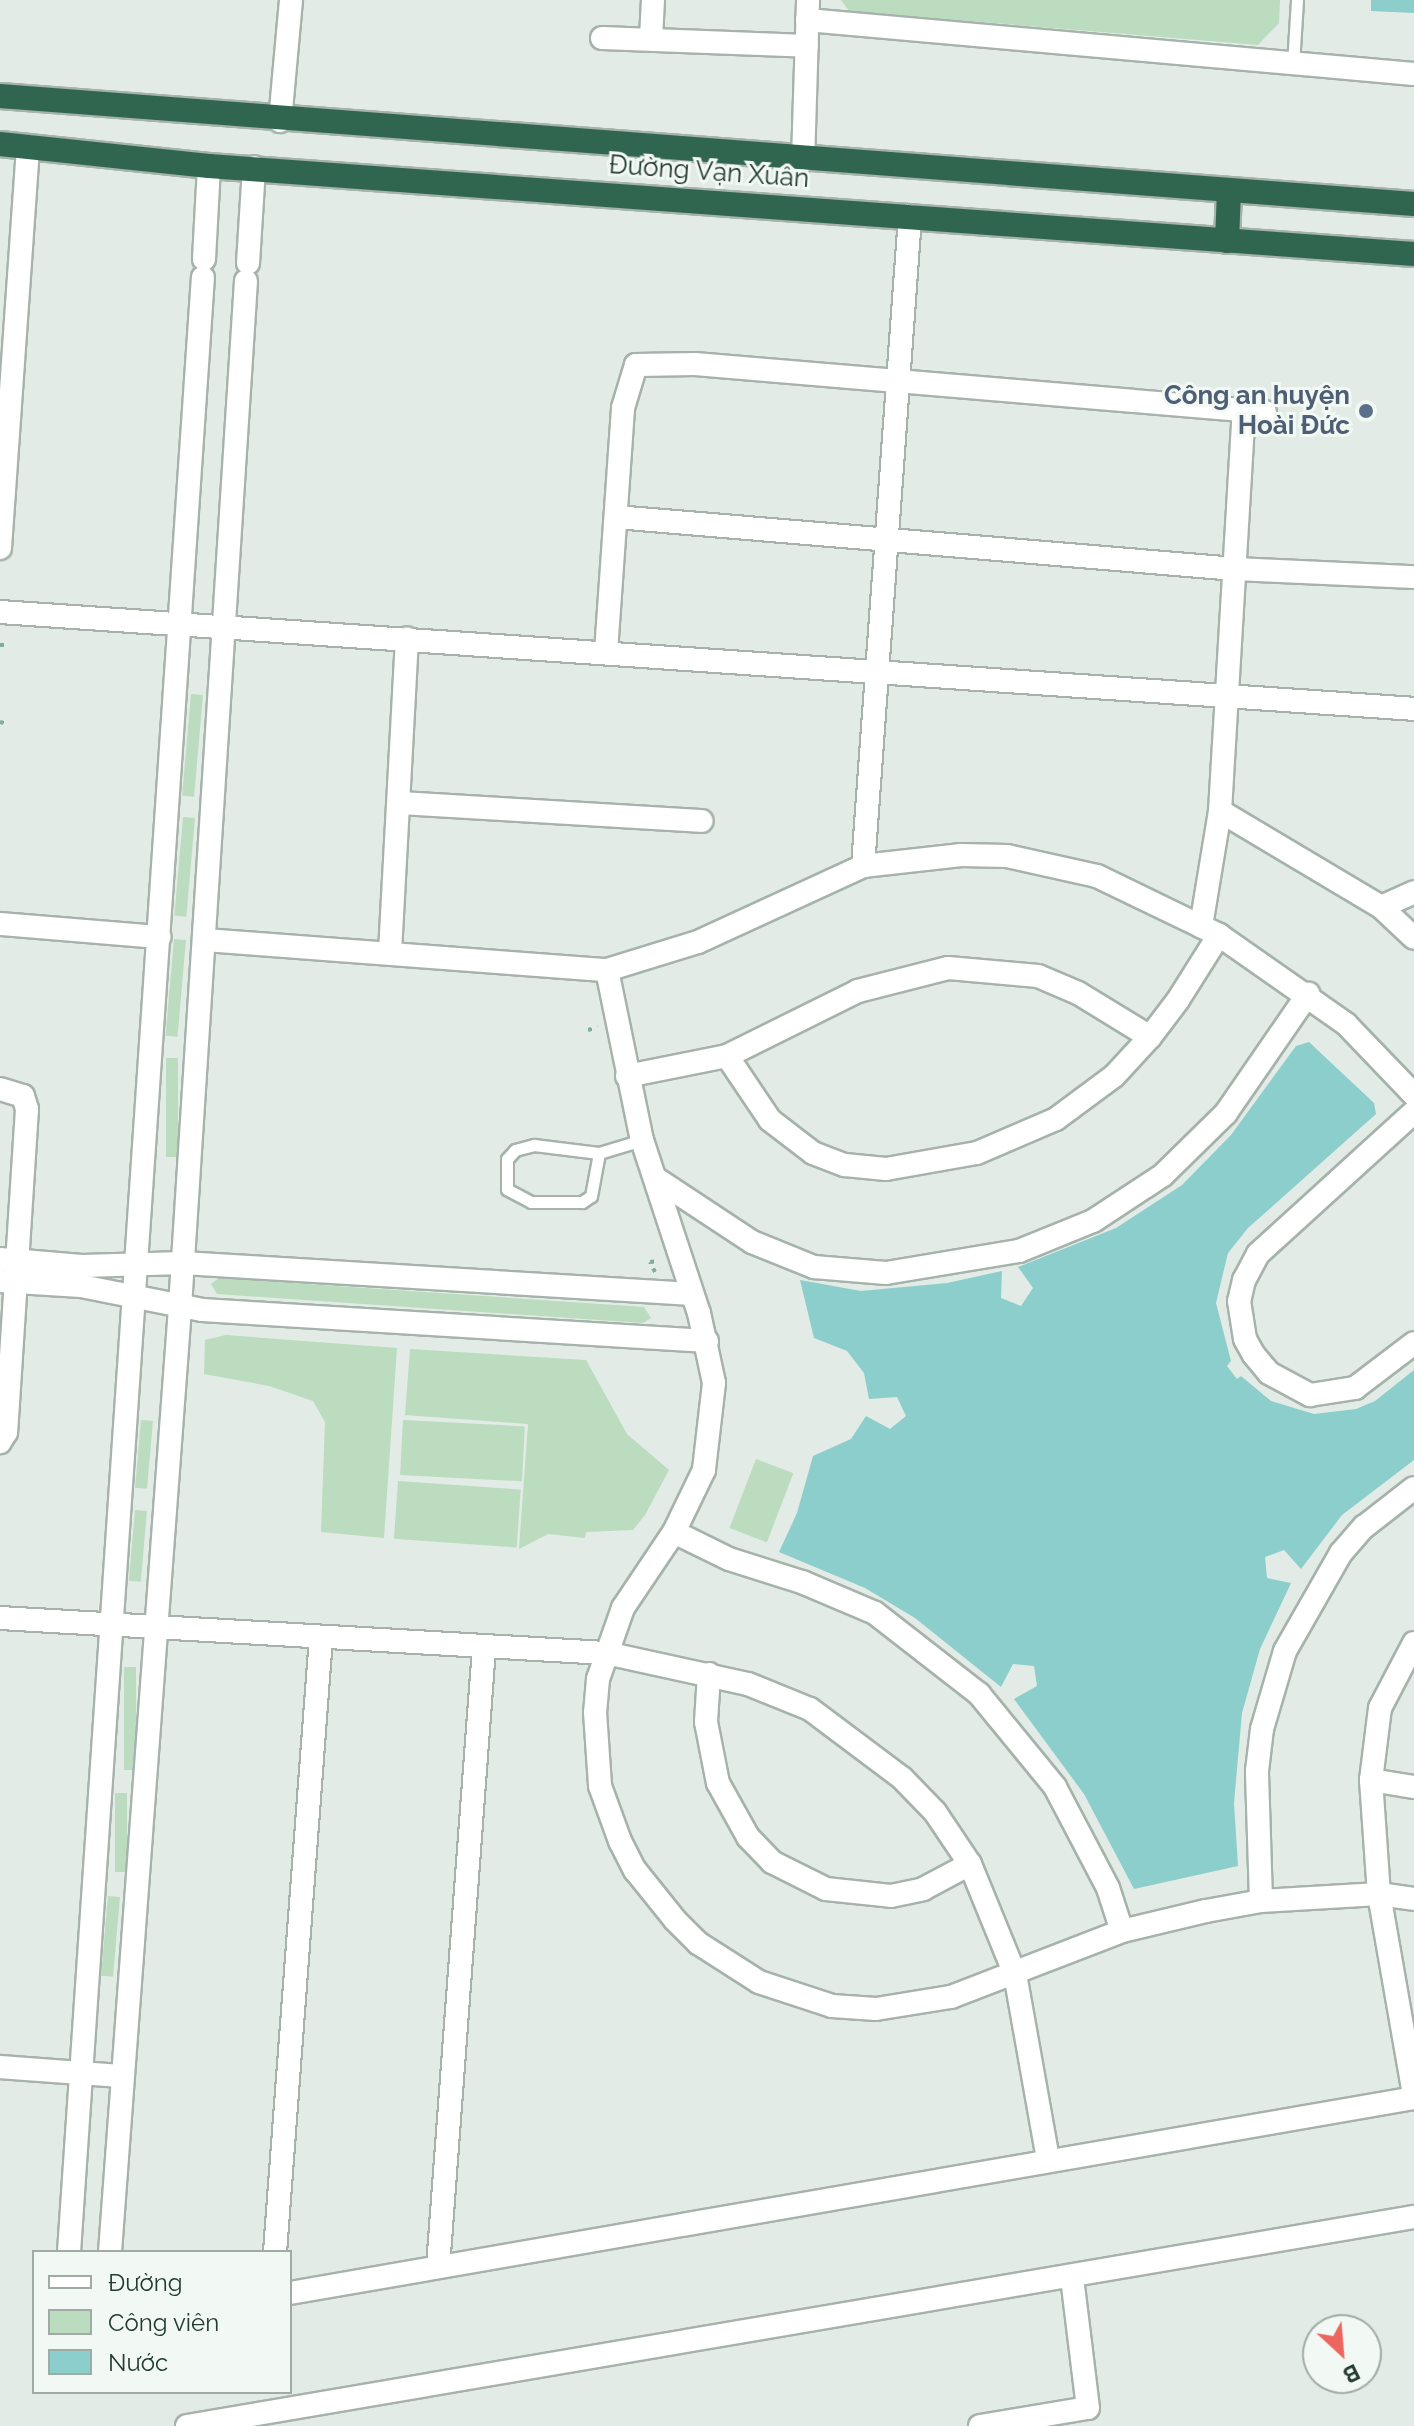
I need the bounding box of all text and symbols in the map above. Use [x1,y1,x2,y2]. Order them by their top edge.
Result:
street label: Đường Vạn Xuân [607,149,811,195]
place label: Công an huyện Hoài Đức [1164,380,1350,442]
marker: Công an huyện Hoài Đức [1357,402,1375,420]
legend [32,2250,292,2394]
text: Đường [108,2268,183,2297]
text: Công viên [108,2308,219,2337]
north arrow [1302,2314,1382,2394]
text: Nước [108,2348,168,2377]
text: B [1339,2359,1364,2389]

